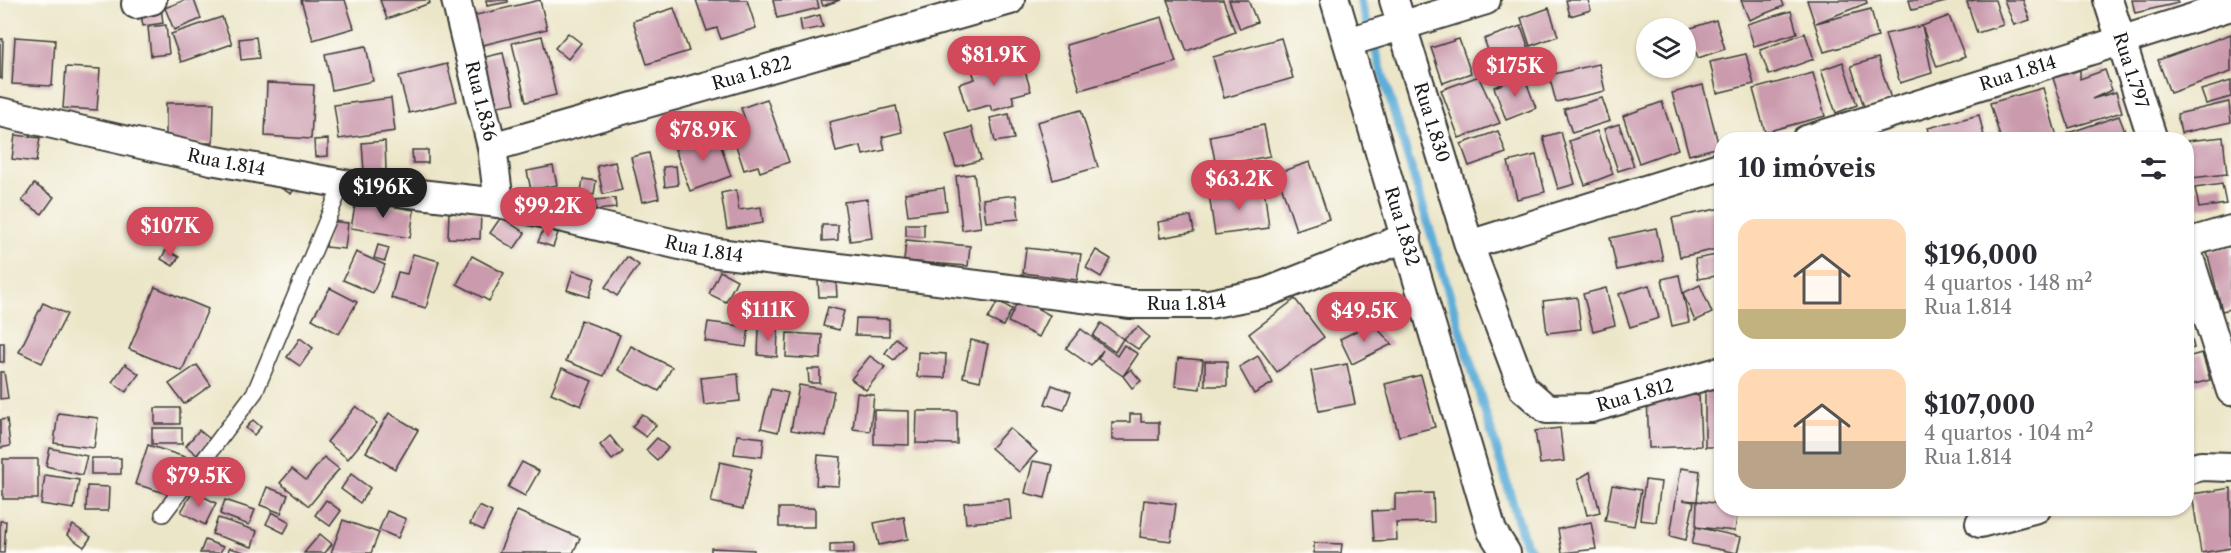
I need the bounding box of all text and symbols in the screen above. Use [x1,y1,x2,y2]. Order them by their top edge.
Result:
map controls [1636,18,1696,78]
button: layers [1636,18,1696,78]
street label: Rua 1.797 [2108,30,2153,111]
pin: $81.9K [945,36,1043,87]
text: $81.9K [961,43,1027,67]
pin: $175K [1473,47,1557,98]
street label: Rua 1.814 [1977,51,2059,96]
street label: Rua 1.822 [709,52,794,95]
text: $175K [1486,54,1544,78]
street label: Rua 1.836 [460,59,501,143]
street label: Rua 1.830 [1409,80,1454,165]
pin: $78.9K [654,111,752,162]
text: $78.9K [670,118,736,142]
street label: Rua 1.814 [185,144,267,181]
text: 10 imóveis [1738,152,1876,184]
icon: filters [2137,152,2170,185]
pin: $63.2K [1190,160,1288,211]
text: $63.2K [1205,167,1273,191]
pin: $196K [341,168,425,219]
text: $196K [353,175,413,199]
street label: Rua 1.832 [1380,184,1424,269]
pin: $99.2K [499,187,597,238]
text: $99.2K [514,194,582,218]
pin: $107K [128,207,212,258]
text: $107K [140,214,200,238]
street label: Rua 1.814 [663,231,744,267]
text: $196,000 [1924,239,2038,271]
icon: home [1786,243,1858,315]
text: 4 quartos · 148 m² [1924,271,2093,295]
street label: Rua 1.814 [1147,290,1228,315]
pin: $111K [726,291,810,342]
pin: $49.5K [1315,292,1413,343]
text: Rua 1.814 [1924,295,2012,319]
text: $111K [741,298,795,322]
text: $49.5K [1331,299,1397,323]
street label: Rua 1.812 [1594,374,1676,417]
text: $107,000 [1924,389,2035,421]
icon: home [1786,393,1858,465]
text: 4 quartos · 104 m² [1924,421,2093,445]
text: Rua 1.814 [1924,445,2012,469]
pin: $79.5K [150,457,248,508]
text: $79.5K [166,464,232,488]

